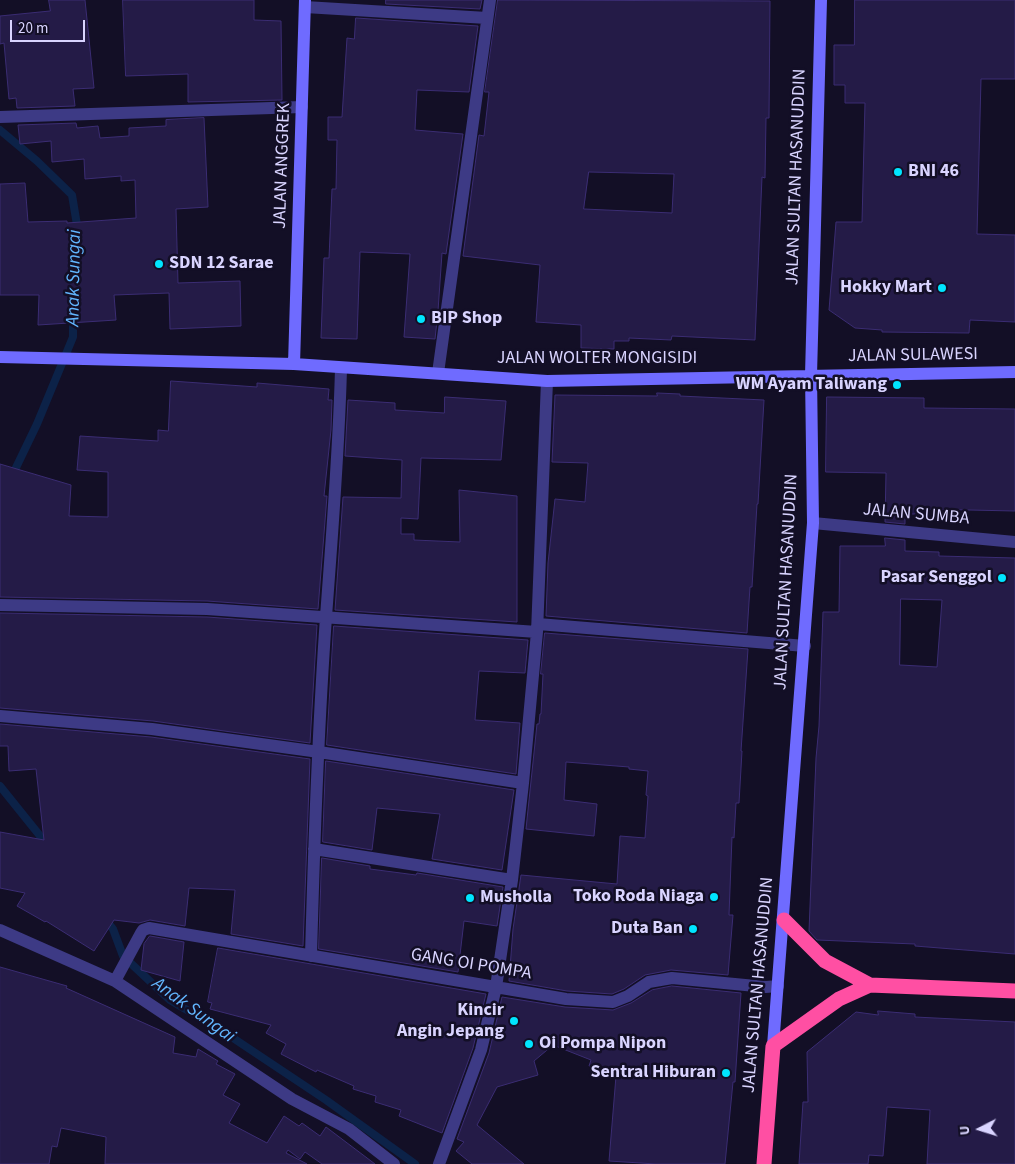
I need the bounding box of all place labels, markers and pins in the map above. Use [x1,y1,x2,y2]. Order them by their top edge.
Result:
place label: BNI 46 [908,161,959,183]
marker: BNI 46 [892,166,904,178]
place label: SDN 12 Sarae [169,253,274,275]
marker: SDN 12 Sarae [153,258,165,270]
place label: Hokky Mart [840,277,932,299]
marker: Hokky Mart [936,282,948,294]
place label: BIP Shop [431,308,502,330]
marker: BIP Shop [415,313,427,325]
place label: WM Ayam Taliwang [736,374,887,396]
marker: WM Ayam Taliwang [891,379,903,391]
place label: Pasar Senggol [881,567,992,589]
marker: Pasar Senggol [996,572,1008,584]
place label: Toko Roda Niaga [573,886,704,908]
place label: Musholla [480,887,552,909]
marker: Toko Roda Niaga [708,891,720,903]
marker: Musholla [464,892,476,904]
place label: Duta Ban [611,918,683,940]
marker: Duta Ban [687,923,699,935]
place label: Kincir Angin Jepang [397,1000,504,1042]
marker: Kincir Angin Jepang [508,1015,520,1027]
place label: Oi Pompa Nipon [539,1033,666,1055]
marker: Oi Pompa Nipon [523,1038,535,1050]
place label: Sentral Hiburan [591,1062,716,1084]
marker: Sentral Hiburan [720,1067,732,1079]

